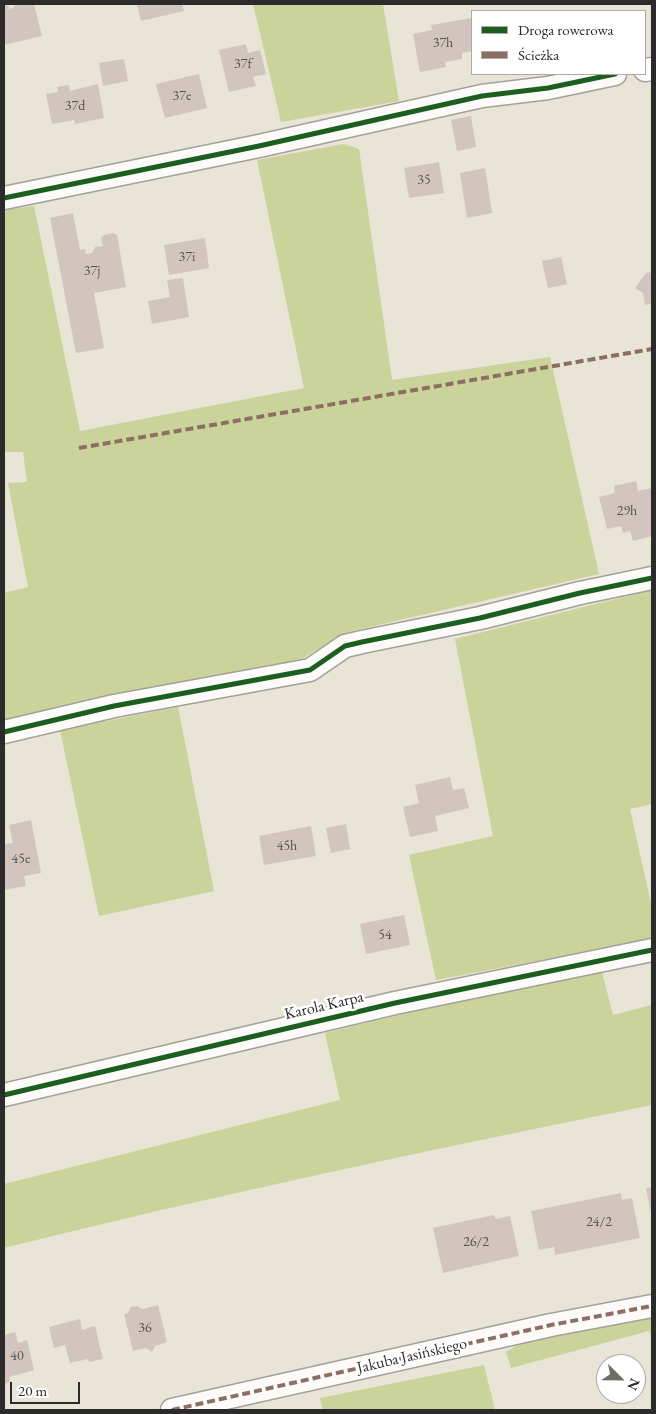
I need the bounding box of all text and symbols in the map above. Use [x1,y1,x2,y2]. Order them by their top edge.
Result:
legend [471,10,646,75]
text: Droga rowerowa [518,20,613,39]
house number: 37h [433,35,453,51]
text: Ścieżka [518,45,559,64]
house number: 37f [234,56,252,72]
house number: 37e [173,88,191,104]
house number: 37d [65,98,85,114]
house number: 35 [417,172,431,188]
house number: 37i [179,249,195,265]
house number: 37j [84,263,100,279]
house number: 29h [617,503,637,519]
house number: 45h [277,838,297,854]
house number: 45e [12,851,30,867]
house number: 54 [378,927,392,943]
street label: Karola Karpa [283,988,365,1024]
house number: 24/2 [586,1214,612,1230]
house number: 26/2 [463,1234,489,1250]
house number: 36 [138,1320,152,1336]
street label: Jakuba Jasińskiego [355,1334,469,1378]
house number: 40 [10,1348,24,1364]
north arrow [596,1354,646,1404]
scale bar [12,1372,82,1404]
text: N [623,1376,644,1393]
text: 20 m [18,1381,47,1400]

